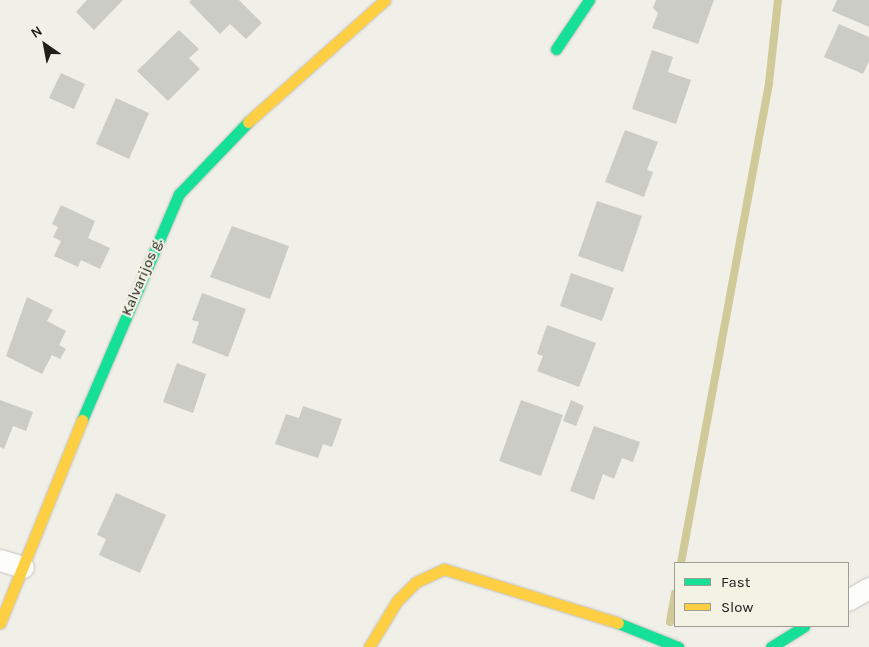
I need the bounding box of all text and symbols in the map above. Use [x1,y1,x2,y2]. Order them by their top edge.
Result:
north arrow [20,20,70,70]
text: N [28,22,45,42]
street label: Kalvarijos g. [118,235,166,319]
legend [674,562,849,627]
text: Fast [721,573,750,591]
text: Slow [721,598,753,616]

